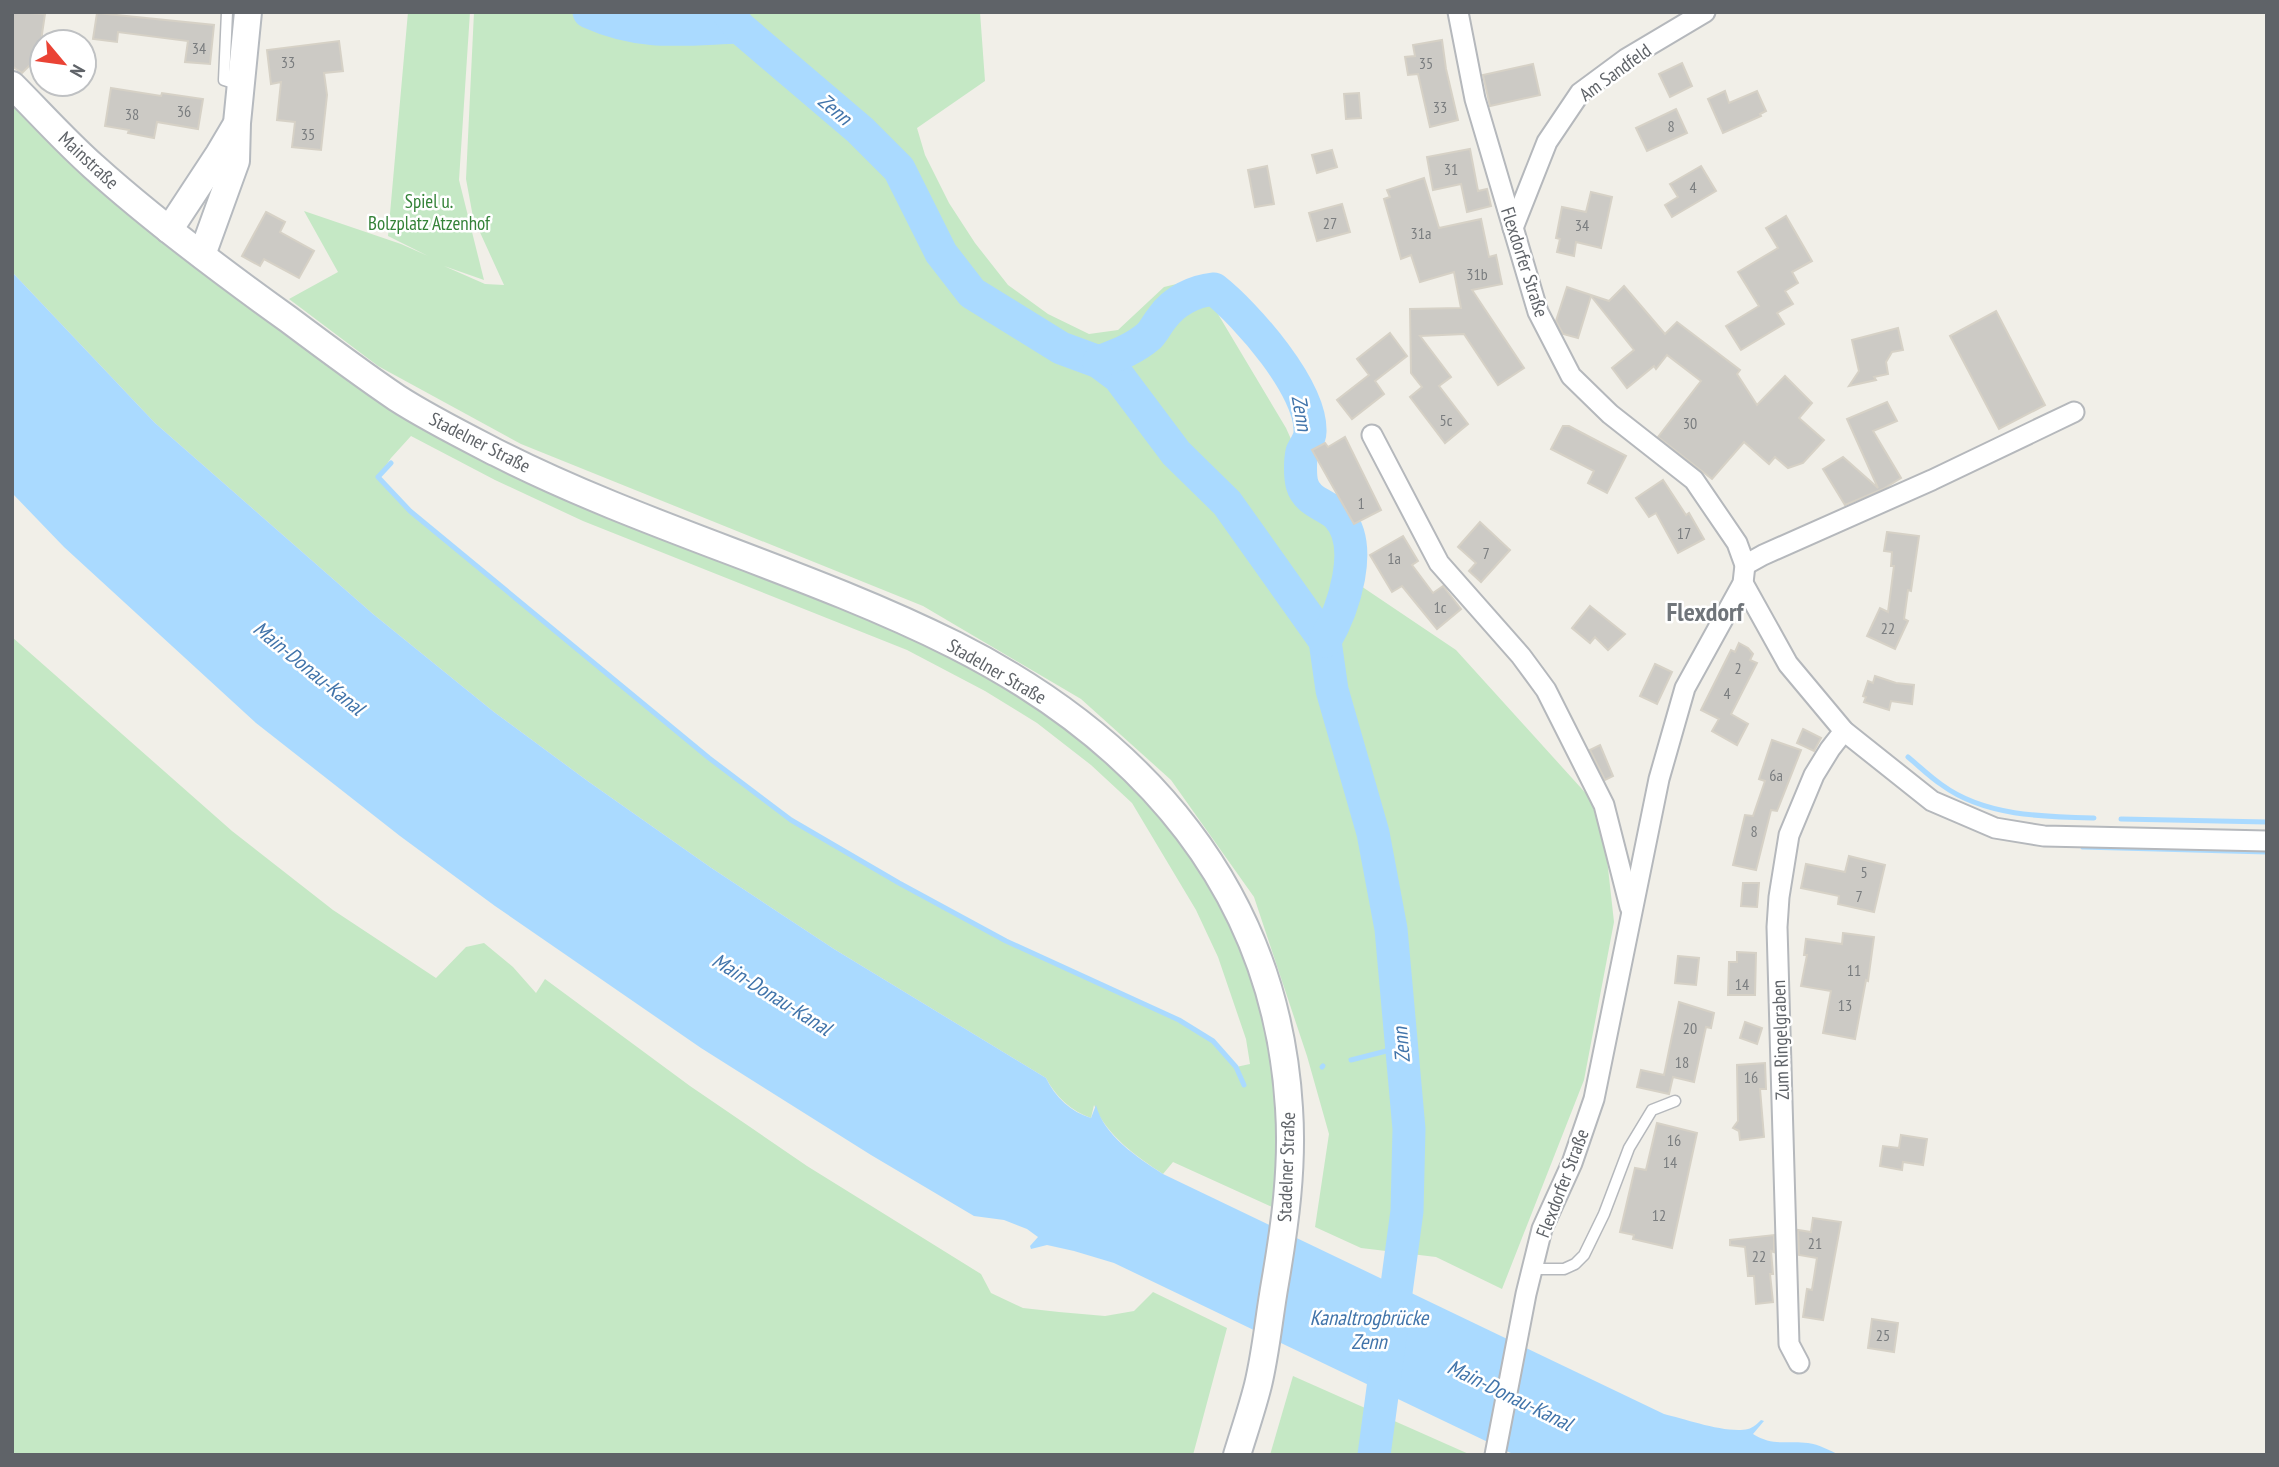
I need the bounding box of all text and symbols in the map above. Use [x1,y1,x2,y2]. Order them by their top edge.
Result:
north arrow [28,28,98,98]
house number: 34 [192,38,206,58]
street label: Am Sandfeld [1574,38,1656,106]
house number: 33 [281,52,295,72]
house number: 35 [1419,53,1433,73]
text: N [65,61,91,82]
water label: Zenn [813,87,859,132]
house number: 33 [1433,97,1447,117]
house number: 36 [177,101,191,121]
house number: 38 [125,104,139,124]
house number: 8 [1667,116,1675,136]
house number: 35 [301,124,315,144]
street label: Mainstraße [54,126,124,194]
house number: 31 [1444,159,1458,179]
house number: 4 [1689,177,1697,197]
park label: Spiel u. Bolzplatz Atzenhof [368,189,491,235]
street label: Flexdorfer Straße [1496,204,1554,320]
house number: 27 [1323,213,1337,233]
house number: 34 [1575,215,1589,235]
house number: 31a [1411,223,1431,243]
house number: 31b [1466,264,1488,284]
water label: Zenn [1286,393,1319,435]
street label: Stadelner Straße [425,406,535,478]
house number: 5c [1440,410,1453,430]
house number: 30 [1683,413,1697,433]
house number: 1 [1357,493,1365,513]
house number: 17 [1677,523,1691,543]
house number: 7 [1482,543,1490,563]
house number: 1a [1387,548,1401,568]
district label: Flexdorf [1666,595,1746,628]
house number: 1c [1434,597,1447,617]
water label: Main-Donau-Kanal [248,615,372,722]
house number: 22 [1881,618,1895,638]
street label: Stadelner Straße [943,633,1051,709]
house number: 2 [1734,658,1742,678]
house number: 4 [1723,683,1731,703]
house number: 6a [1769,765,1783,785]
house number: 8 [1750,821,1758,841]
house number: 5 [1860,862,1868,882]
house number: 7 [1855,886,1863,906]
water label: Main-Donau-Kanal [707,947,838,1042]
house number: 11 [1847,960,1861,980]
house number: 14 [1735,974,1749,994]
street label: Zum Ringelgraben [1766,980,1794,1100]
house number: 13 [1838,995,1852,1015]
house number: 20 [1683,1018,1697,1038]
water label: Zenn [1386,1024,1416,1064]
house number: 18 [1675,1052,1689,1072]
house number: 16 [1744,1067,1758,1087]
street label: Stadelner Straße [1272,1111,1300,1222]
street label: Flexdorfer Straße [1530,1125,1594,1241]
house number: 16 [1667,1130,1681,1150]
house number: 14 [1663,1152,1677,1172]
house number: 12 [1652,1205,1666,1225]
house number: 21 [1808,1233,1822,1253]
house number: 22 [1752,1246,1766,1266]
water label: Kanaltrogbrücke Zenn [1310,1304,1430,1355]
house number: 25 [1876,1325,1890,1345]
water label: Main-Donau-Kanal [1443,1353,1579,1438]

